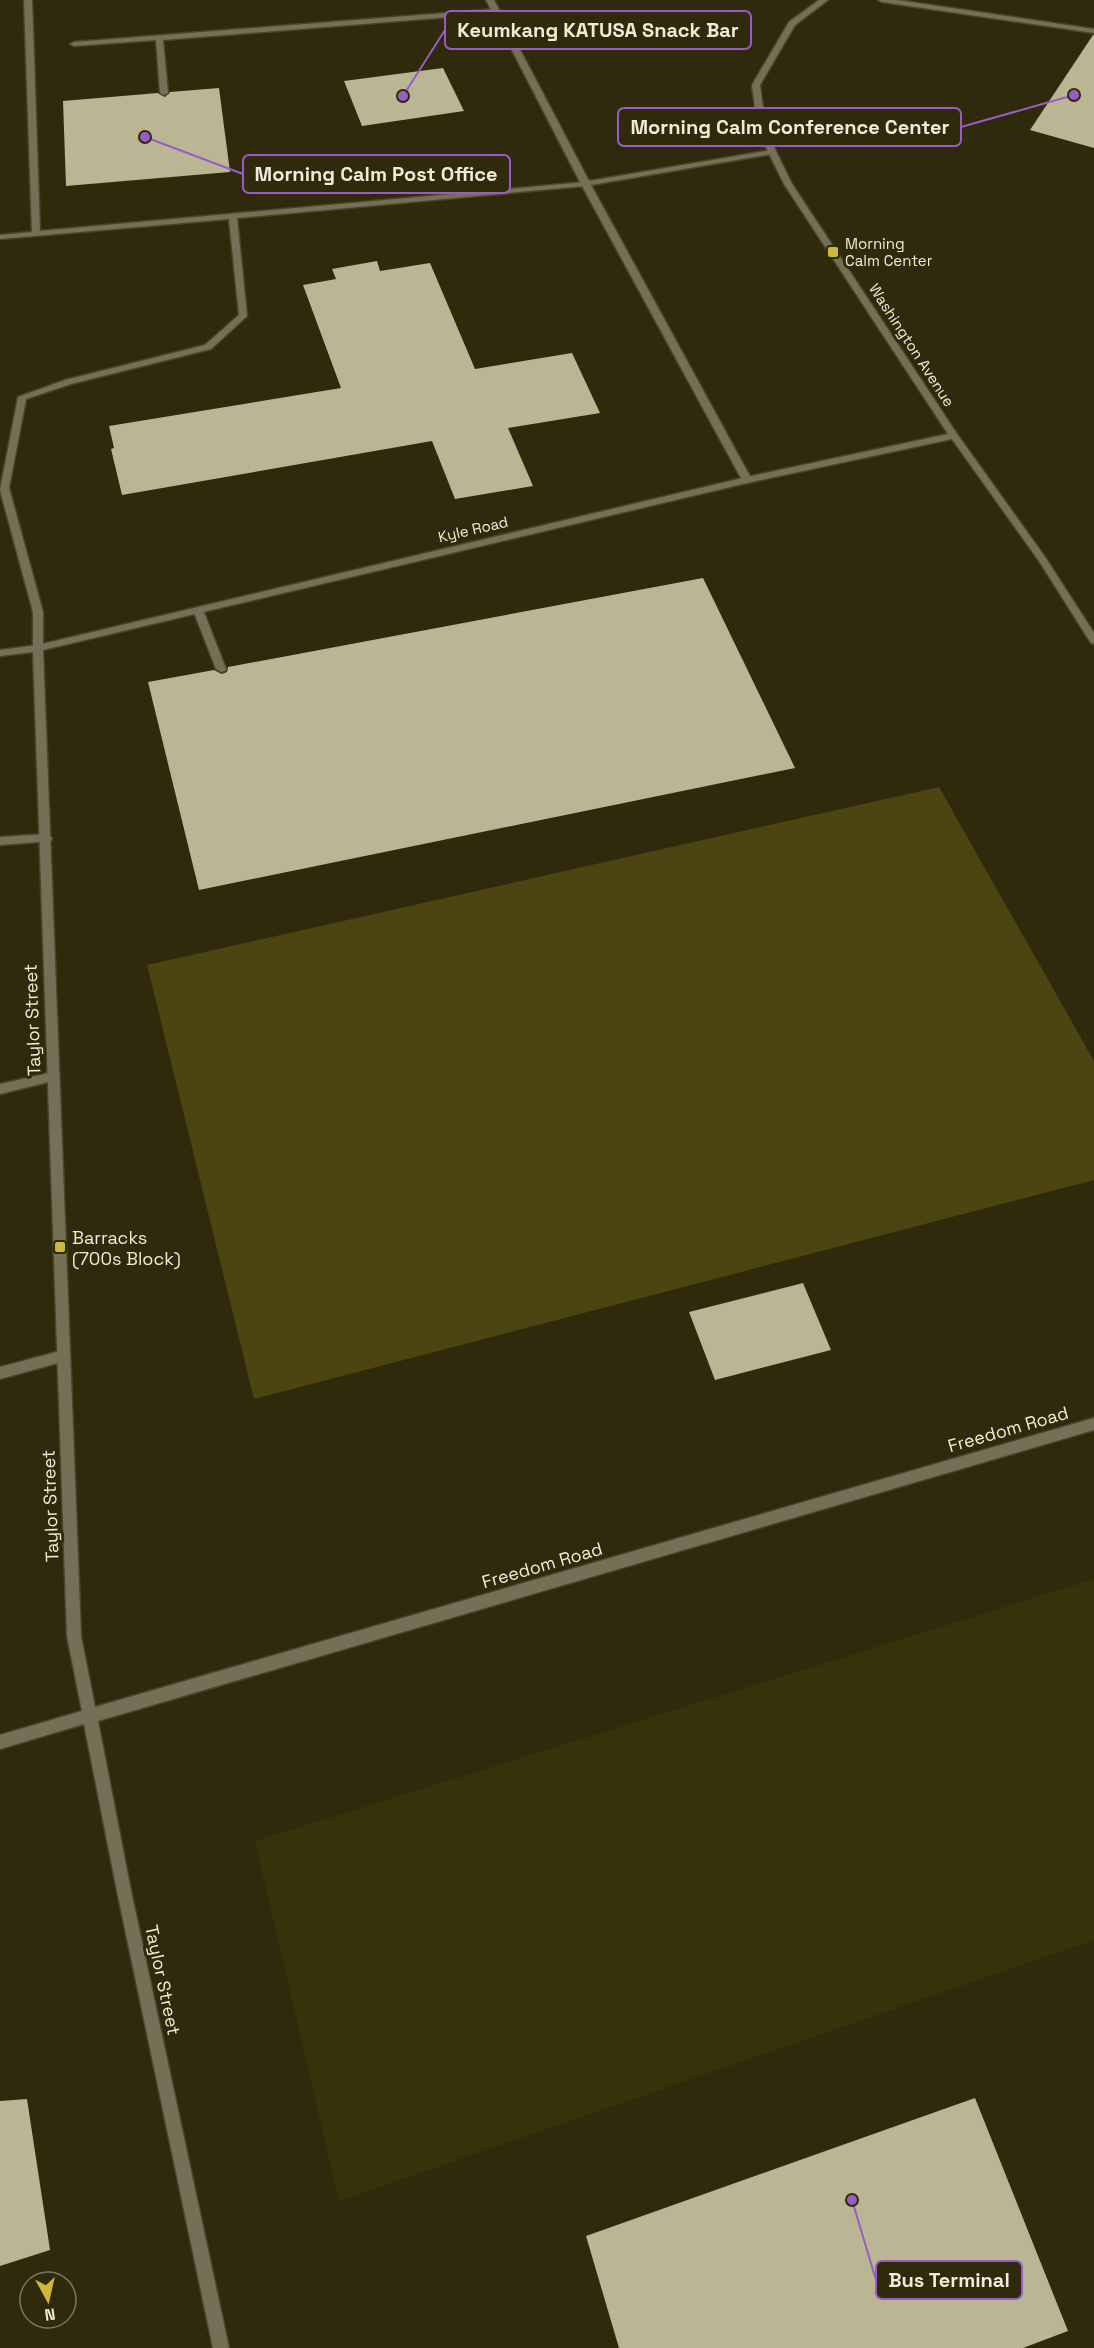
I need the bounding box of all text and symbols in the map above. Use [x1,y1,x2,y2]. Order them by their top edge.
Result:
callout: Keumkang KATUSA Snack Bar [445,11,751,49]
text: Keumkang KATUSA Snack Bar [457,17,739,43]
callout: Morning Calm Conference Center [618,108,961,146]
text: Morning Calm Conference Center [630,114,950,140]
callout: Morning Calm Post Office [243,155,510,193]
text: Morning Calm Post Office [255,161,497,187]
place label: Morning Calm Center [845,234,933,270]
marker: Morning Calm Center [826,245,840,259]
street label: Washington Avenue [865,280,959,410]
street label: Kyle Road [436,512,510,546]
street label: Taylor Street [19,964,45,1076]
place label: Barracks (700s Block) [72,1226,181,1270]
marker: Barracks (700s Block) [53,1240,67,1254]
street label: Freedom Road [945,1401,1071,1457]
street label: Taylor Street [37,1450,63,1562]
street label: Freedom Road [479,1537,605,1593]
street label: Taylor Street [140,1923,186,2037]
callout: Bus Terminal [876,2261,1022,2299]
text: Bus Terminal [888,2267,1010,2293]
north arrow [18,2270,78,2330]
text: N [43,2303,57,2326]

